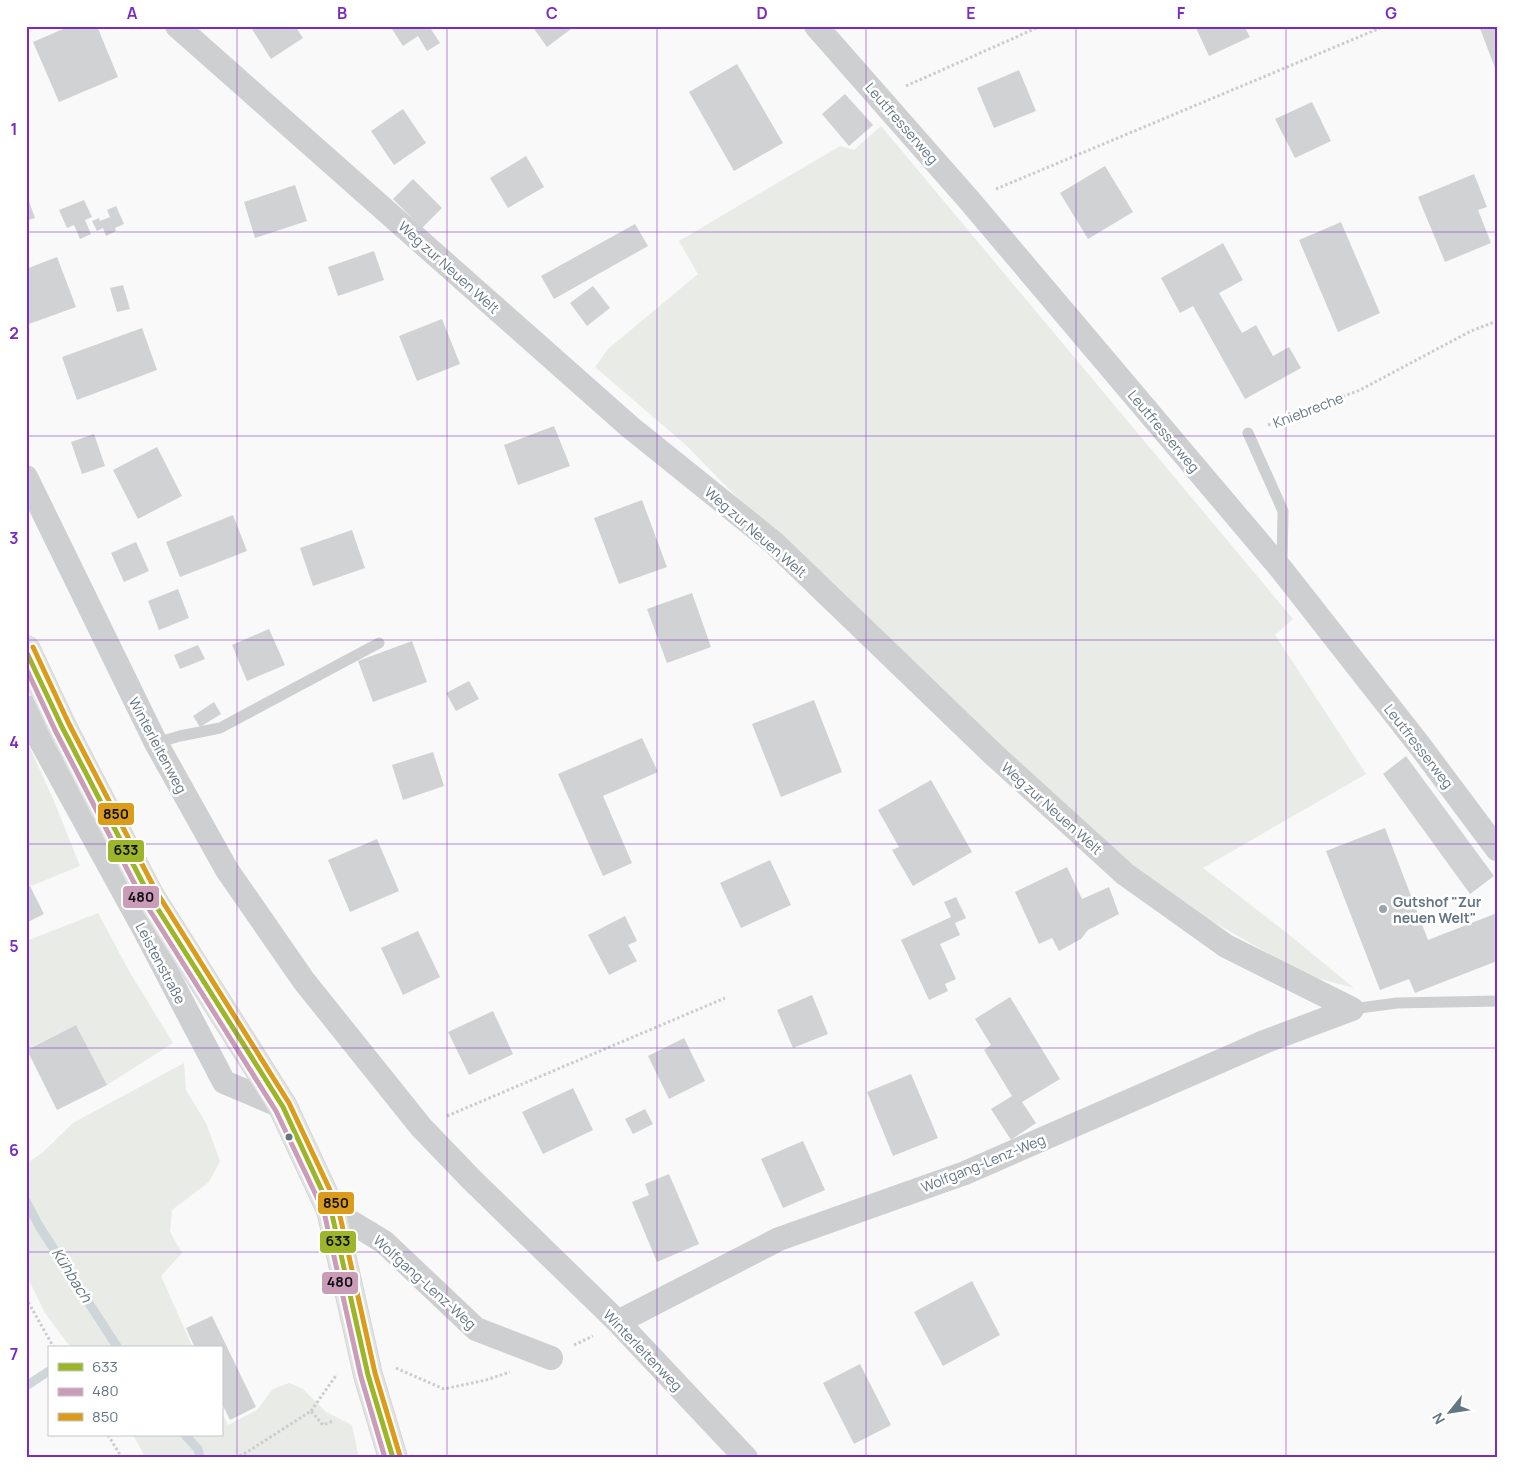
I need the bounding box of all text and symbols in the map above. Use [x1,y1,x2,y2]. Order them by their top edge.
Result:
text: A [127,2,138,24]
text: B [337,2,347,24]
text: C [546,2,558,24]
text: D [756,2,768,24]
text: E [966,2,976,24]
text: F [1177,2,1186,24]
text: G [1385,2,1397,24]
street label: Leutfresserweg [861,78,943,168]
text: 1 [10,118,18,140]
street label: Weg zur Neuen Welt [394,217,504,318]
text: 2 [9,322,19,344]
street label: Leutfresserweg [1124,386,1204,476]
street label: Kniebreche [1270,388,1346,432]
street label: Weg zur Neuen Welt [701,482,811,582]
text: 3 [9,527,19,549]
street label: Winterleitenweg [125,694,191,796]
street label: Leutfresserweg [1380,700,1458,792]
text: 4 [9,731,19,753]
street label: Weg zur Neuen Welt [997,758,1107,859]
line badge: 850 [97,802,135,826]
text: 850 [103,804,129,823]
line badge: 633 [107,839,145,863]
text: 633 [114,840,138,859]
line badge: 480 [122,885,160,909]
text: 480 [128,887,154,906]
place label: Gutshof "Zur neuen Welt" [1393,892,1482,927]
marker: Gutshof "Zur neuen Welt" [1377,903,1389,915]
street label: Leistenstraße [132,919,190,1007]
text: 5 [9,935,19,957]
street label: Wolfgang-Lenz-Weg [918,1129,1048,1197]
unlabelled marker [284,1132,294,1142]
text: 6 [9,1139,19,1161]
line badge: 850 [317,1191,355,1215]
text: 850 [323,1193,349,1212]
line badge: 633 [319,1230,357,1254]
text: 633 [326,1231,350,1250]
street label: Wolfgang-Lenz-Weg [370,1231,480,1333]
water label: Kühbach [47,1244,98,1307]
line badge: 480 [321,1271,359,1295]
text: 480 [327,1272,353,1291]
street label: Winterleitenweg [599,1305,687,1395]
text: 7 [10,1343,18,1365]
legend [48,1346,222,1436]
text: 633 [92,1356,118,1377]
text: 480 [92,1380,119,1401]
north arrow [1426,1386,1476,1436]
text: 850 [92,1406,119,1427]
text: N [1428,1410,1449,1428]

